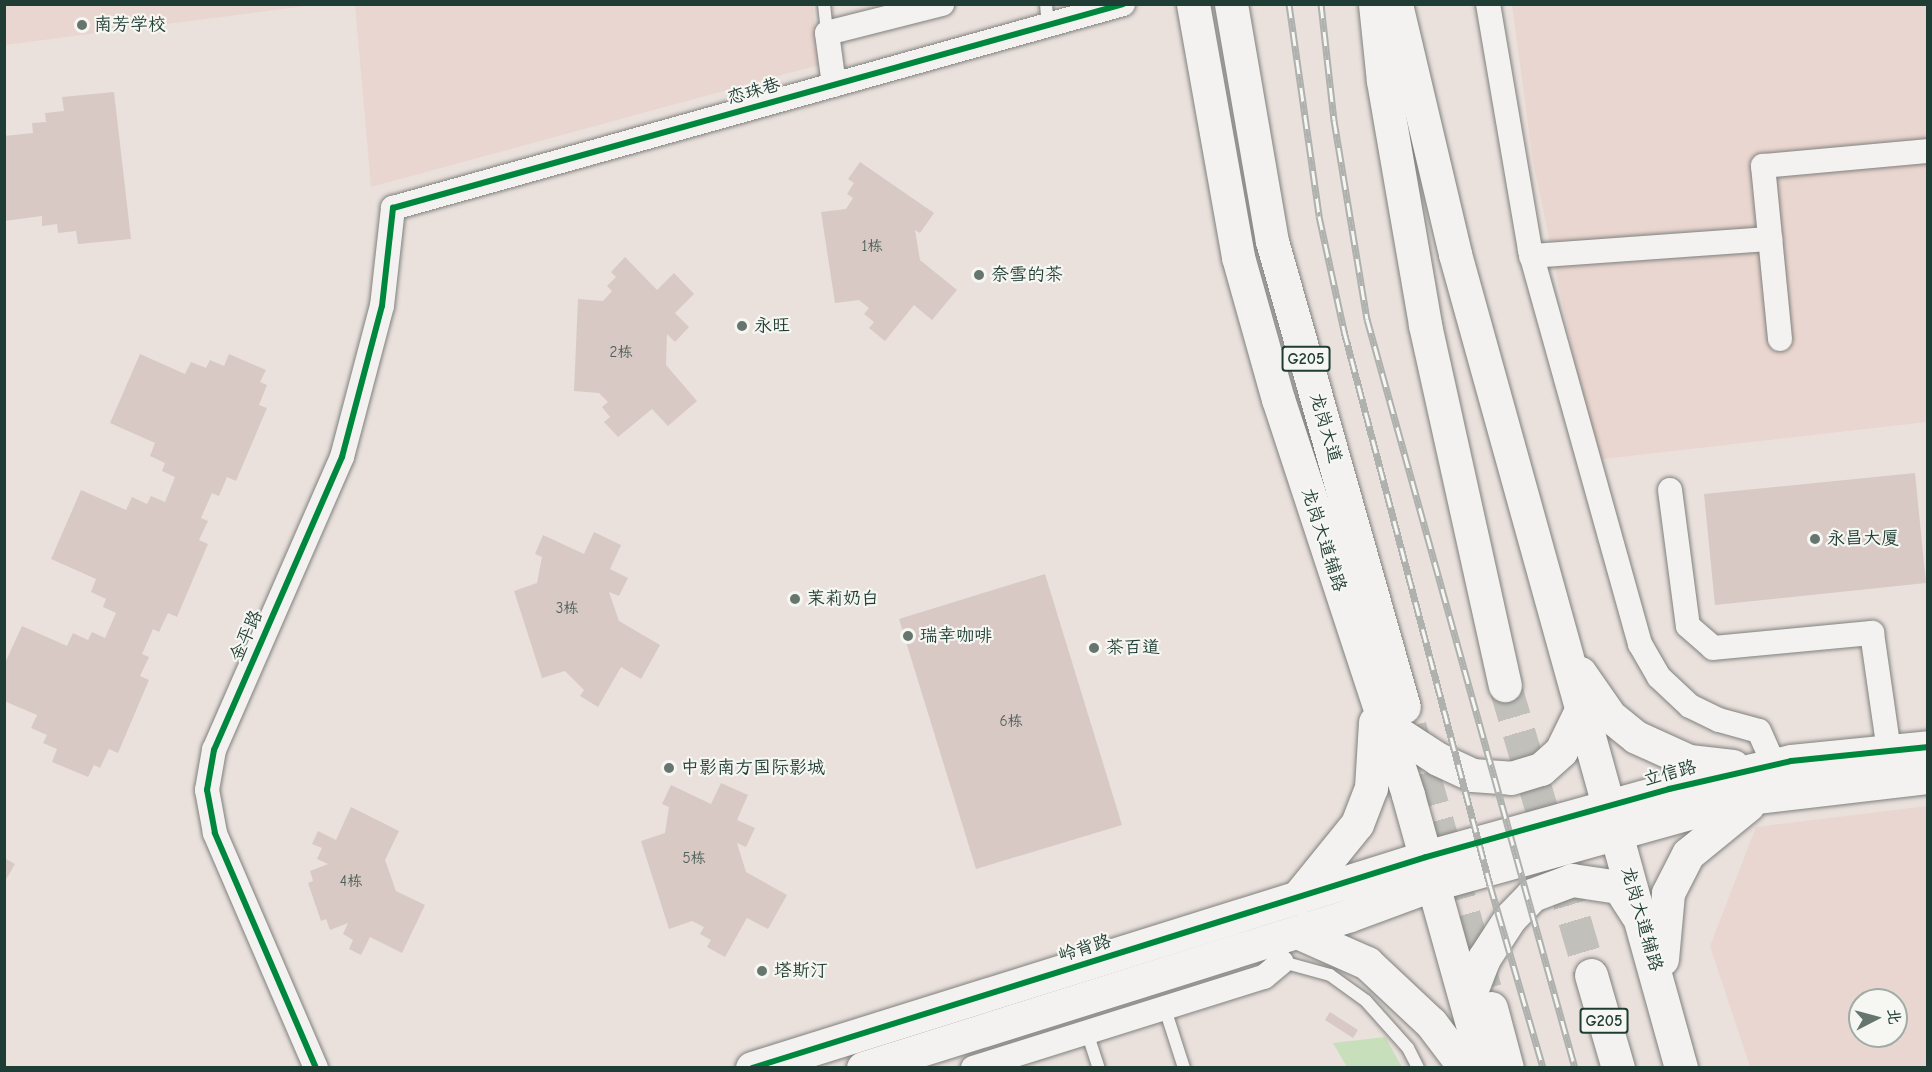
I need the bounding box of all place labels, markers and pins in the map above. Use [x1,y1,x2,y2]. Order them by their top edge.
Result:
place label: 南芳学校 [94,14,166,36]
marker: 南芳学校 [75,18,89,32]
place label: 奈雪的茶 [991,264,1063,286]
marker: 奈雪的茶 [972,268,986,282]
place label: 永旺 [754,315,790,337]
marker: 永旺 [735,319,749,333]
place label: 永昌大厦 [1827,528,1899,550]
marker: 永昌大厦 [1808,532,1822,546]
place label: 茉莉奶白 [807,588,879,610]
marker: 茉莉奶白 [788,592,802,606]
place label: 瑞幸咖啡 [920,625,992,647]
marker: 瑞幸咖啡 [901,629,915,643]
place label: 茶百道 [1106,637,1160,659]
marker: 茶百道 [1087,641,1101,655]
place label: 中影南方国际影城 [681,757,825,779]
marker: 中影南方国际影城 [662,761,676,775]
place label: 塔斯汀 [774,960,828,982]
marker: 塔斯汀 [755,964,769,978]

